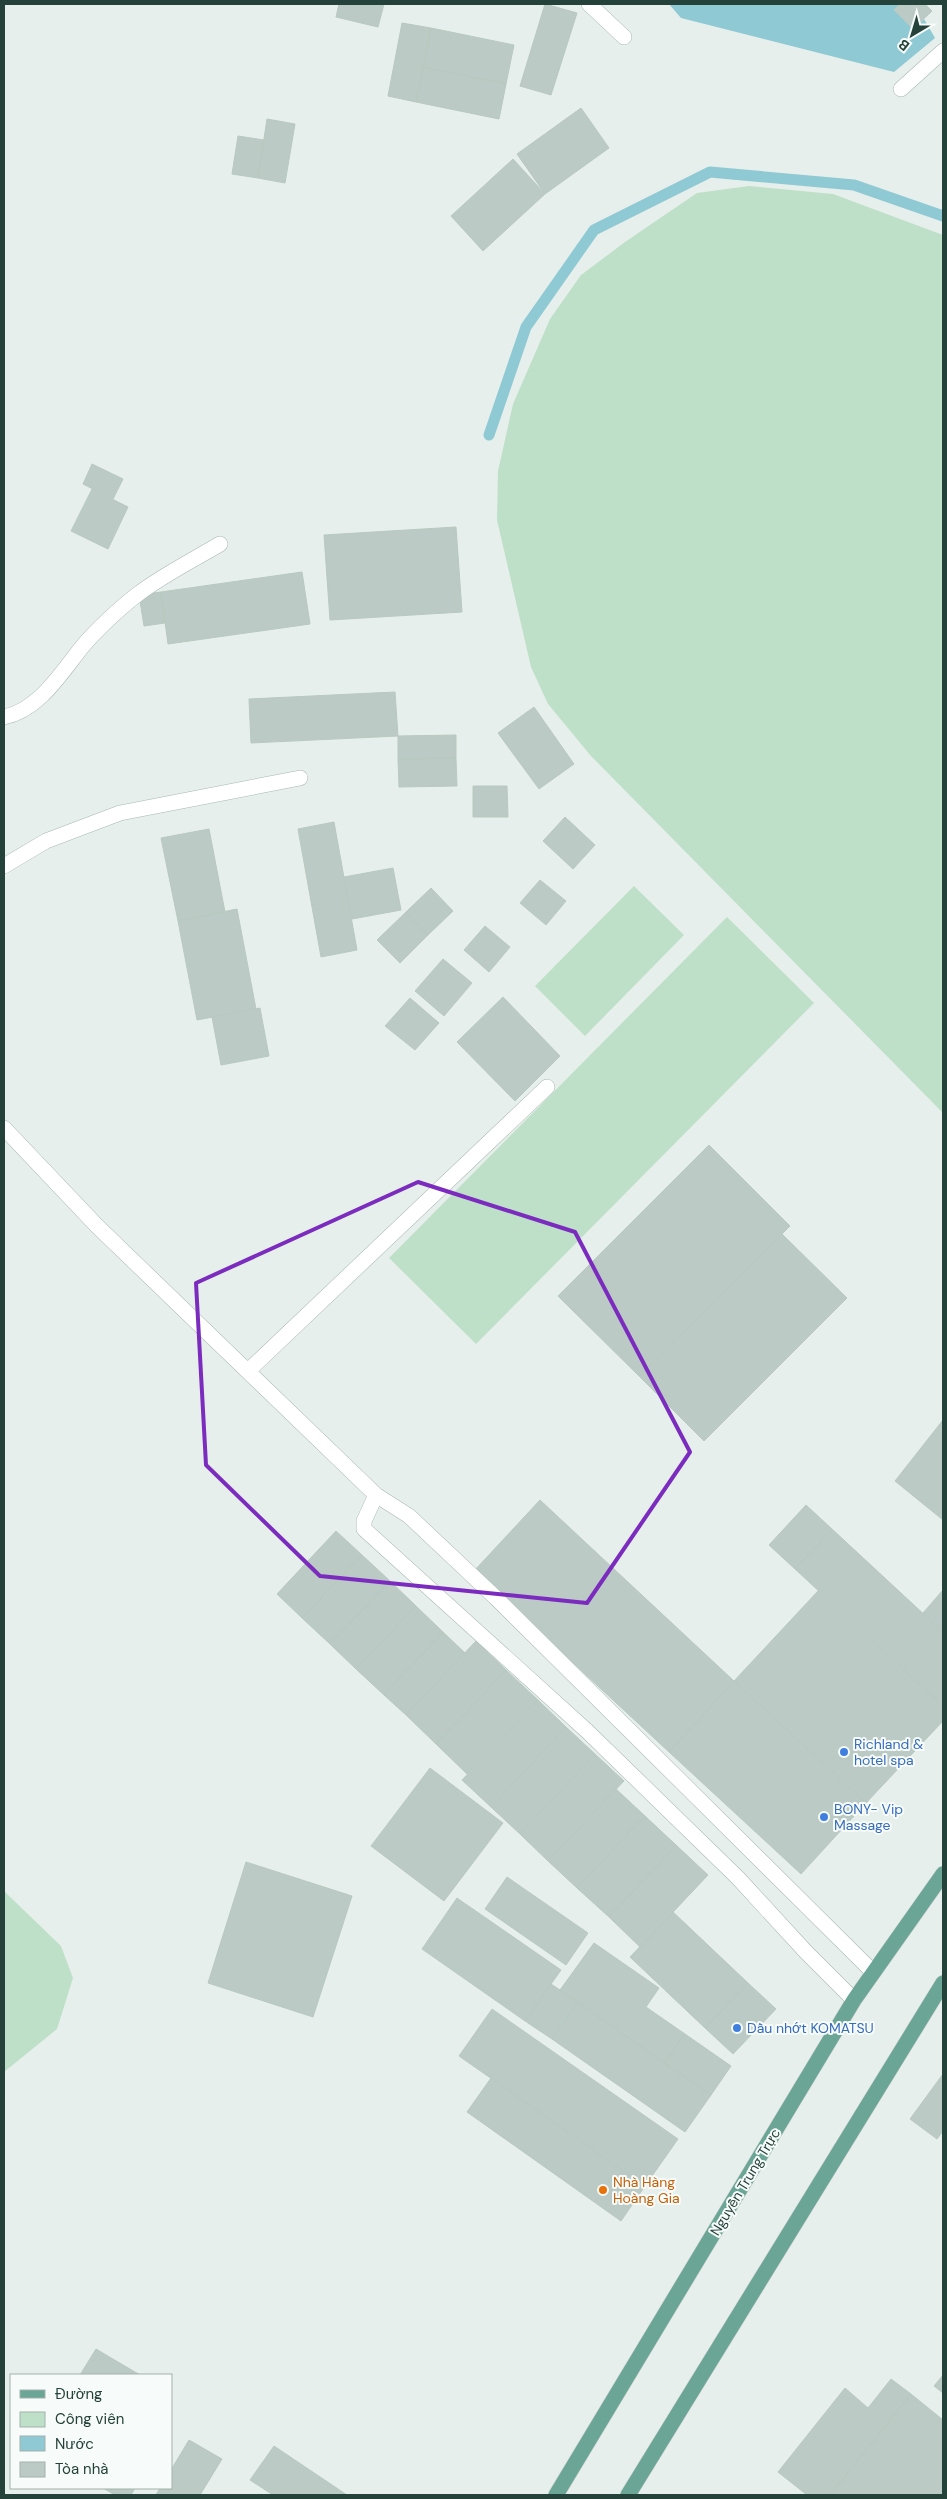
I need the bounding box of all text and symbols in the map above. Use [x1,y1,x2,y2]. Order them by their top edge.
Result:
north arrow [887,10,937,60]
text: B [895,35,913,55]
place label: Richland & hotel spa [854,1735,923,1769]
marker: Richland & hotel spa [838,1746,850,1758]
place label: BONY- Vip Massage [834,1800,903,1834]
marker: BONY- Vip Massage [818,1811,830,1823]
place label: Dầu nhớt KOMATSU [747,2019,874,2037]
marker: Dầu nhớt KOMATSU [731,2022,743,2034]
street label: Nguyễn Trung Trực [706,2125,784,2239]
place label: Nhà Hàng Hoàng Gia [613,2173,680,2207]
marker: Nhà Hàng Hoàng Gia [597,2184,609,2196]
legend [10,2374,172,2489]
text: Đường [55,2384,103,2404]
text: Công viên [55,2409,124,2429]
text: Nước [55,2434,94,2454]
text: Tòa nhà [55,2459,109,2479]

